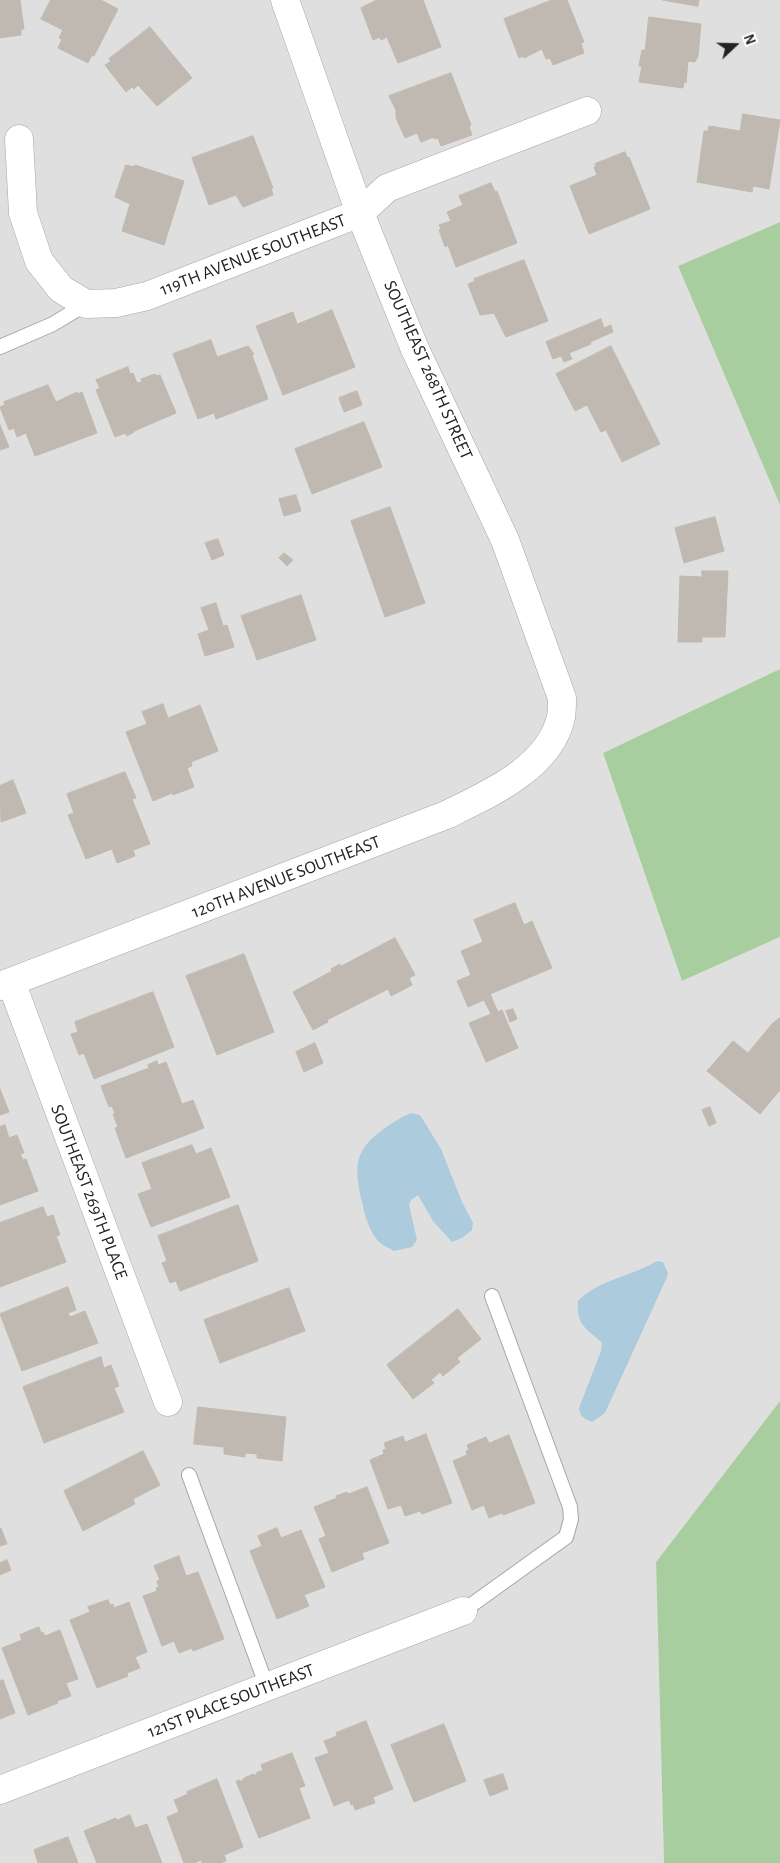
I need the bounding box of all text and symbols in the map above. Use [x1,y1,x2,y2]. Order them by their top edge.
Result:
north arrow [710,20,760,70]
text: N [741,33,757,47]
street label: 119TH AVENUE SOUTHEAST [157,210,349,300]
street label: SOUTHEAST 268TH STREET [379,277,477,463]
street label: 120TH AVENUE SOUTHEAST [189,831,383,923]
street label: SOUTHEAST 269TH PLACE [46,1101,132,1283]
street label: 121ST PLACE SOUTHEAST [145,1659,317,1743]

